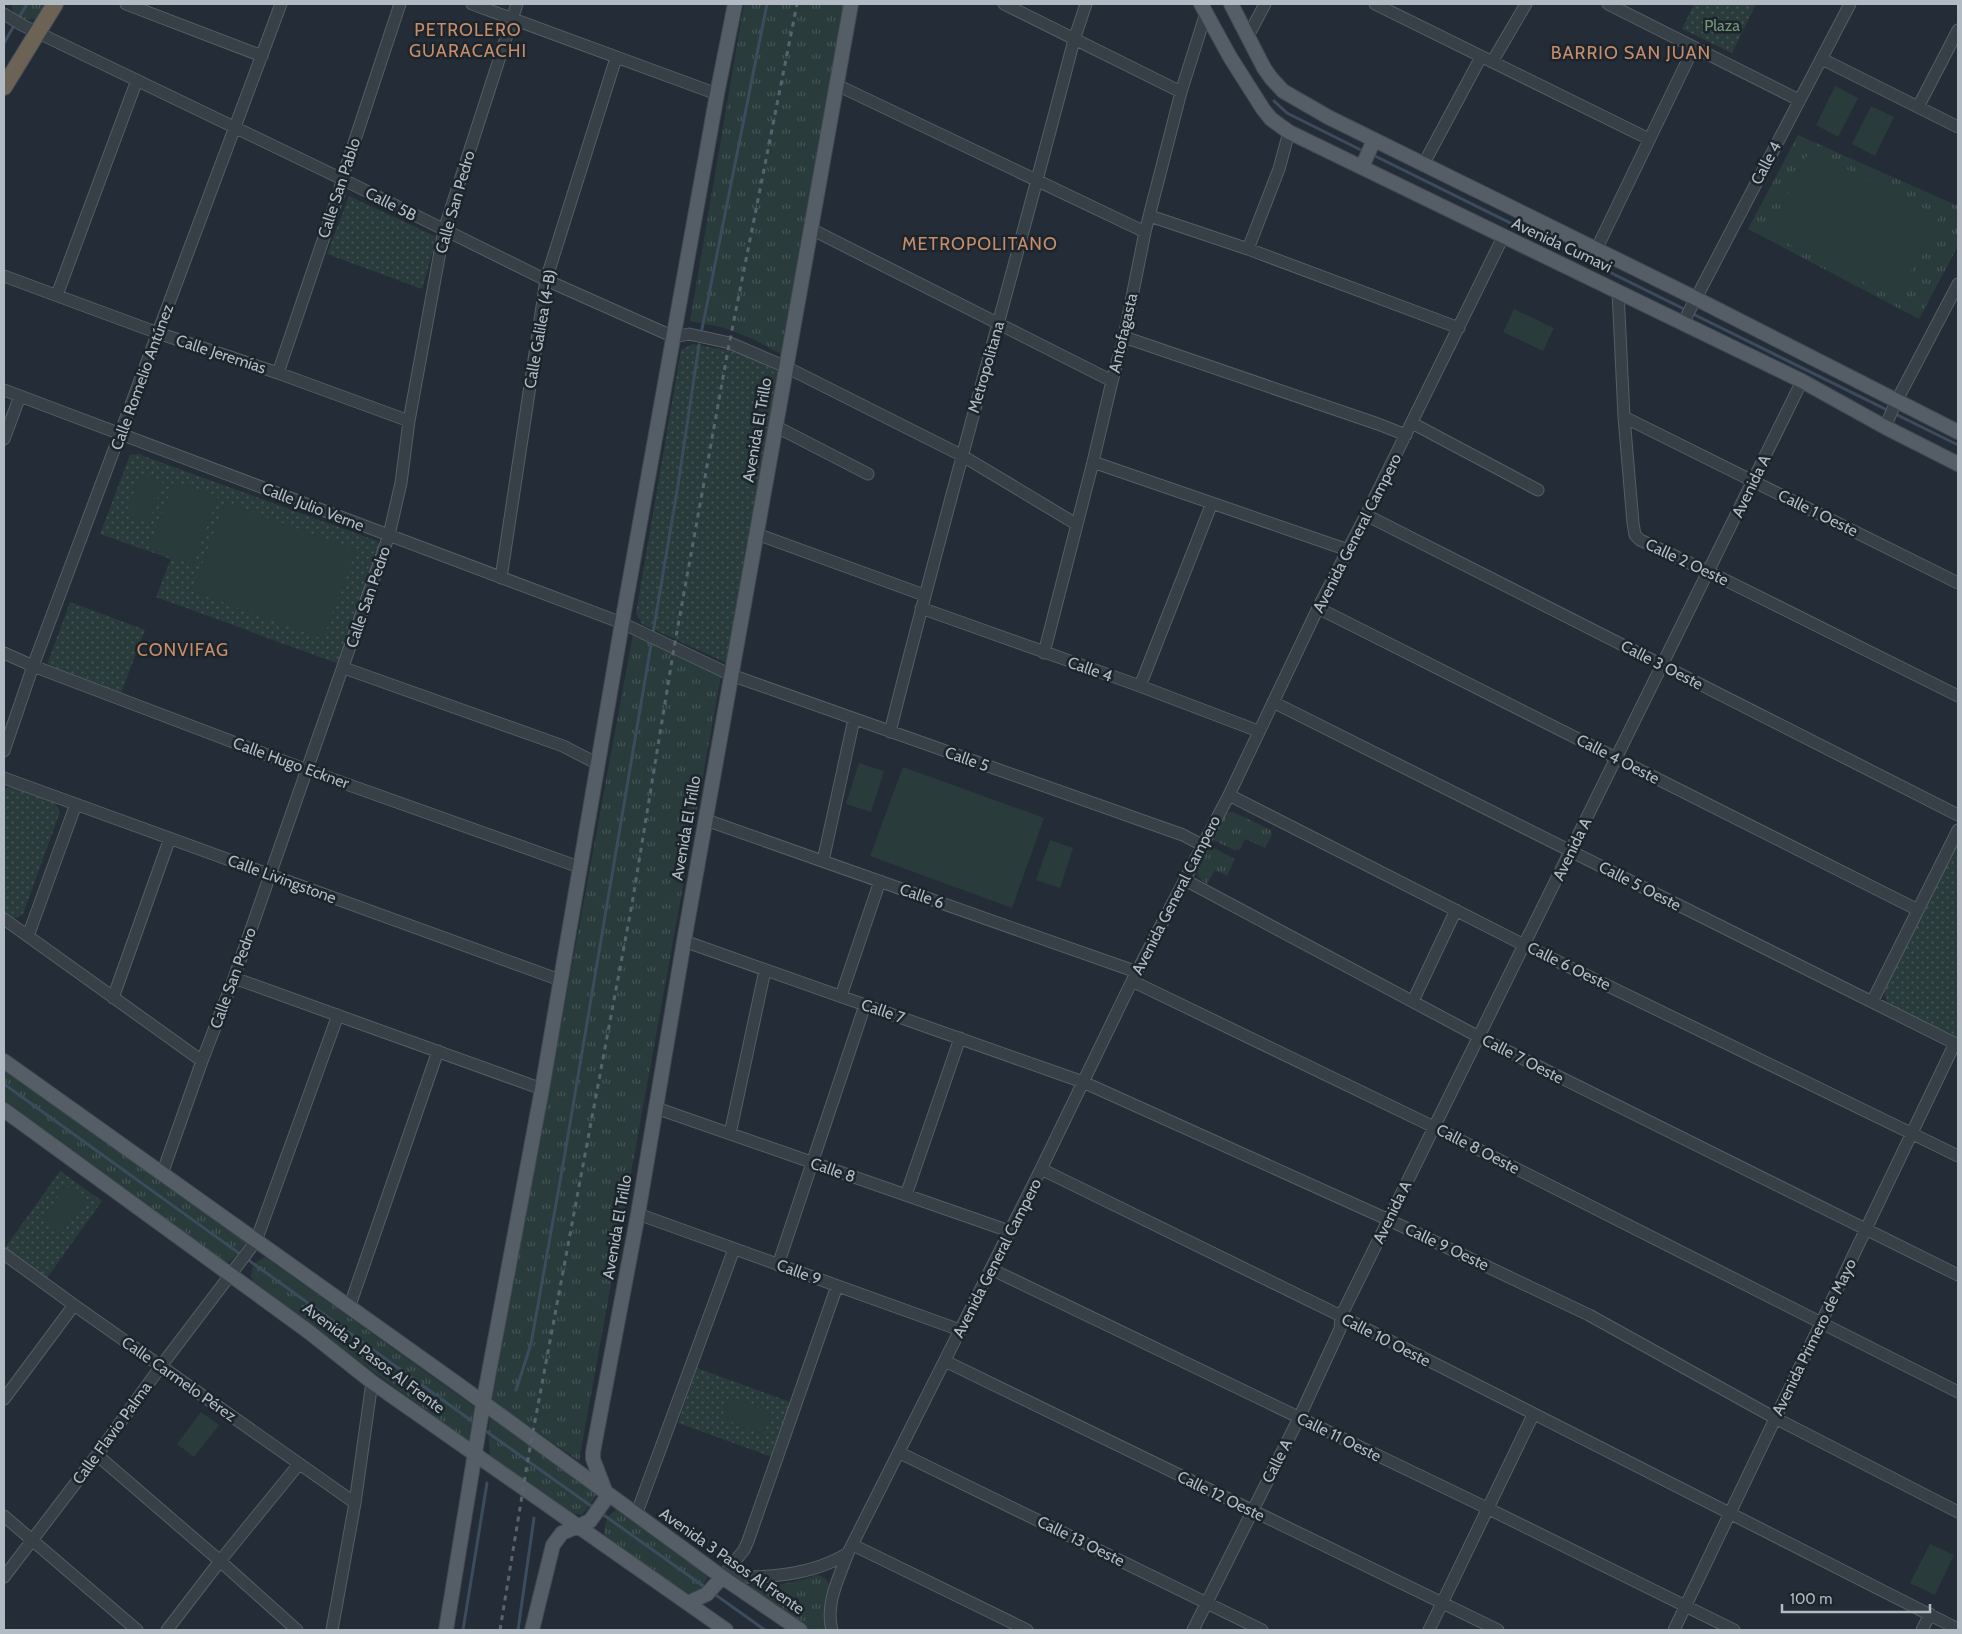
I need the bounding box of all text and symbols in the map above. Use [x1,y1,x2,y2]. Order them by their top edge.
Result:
park label: Plaza [1704,16,1740,35]
district label: PETROLERO GUARACACHI [409,19,527,62]
district label: BARRIO SAN JUAN [1551,42,1711,64]
street label: Calle San Pablo [314,135,364,241]
street label: Calle 4 [1747,138,1785,188]
street label: Calle San Pedro [431,148,479,256]
street label: Calle 5B [362,183,420,225]
street label: Avenida Cumavi [1509,213,1615,277]
district label: METROPOLITANO [902,233,1058,255]
street label: Calle Galilea (4-B) [520,268,560,390]
street label: Antofagasta [1105,291,1141,375]
street label: Calle Romelio Antúnez [107,301,177,453]
street label: Metropolitana [964,319,1008,415]
street label: Calle Jeremías [174,330,269,378]
street label: Avenida El Trillo [738,376,776,484]
street label: Avenida General Campero [1309,450,1406,616]
street label: Avenida A [1728,451,1774,521]
street label: Calle Julio Verne [259,479,367,535]
street label: Calle 1 Oeste [1775,486,1861,540]
street label: Calle 2 Oeste [1642,535,1732,589]
street label: Calle San Pedro [342,544,394,650]
street label: Calle 3 Oeste [1618,636,1706,694]
district label: CONVIFAG [137,639,229,661]
street label: Calle 4 [1065,653,1115,685]
street label: Calle 4 Oeste [1573,730,1663,788]
street label: Calle Hugo Eckner [230,733,352,793]
street label: Calle 5 [942,743,992,775]
street label: Avenida El Trillo [667,774,705,882]
street label: Avenida General Campero [1128,812,1225,978]
street label: Avenida A [1549,814,1595,884]
street label: Calle Livingstone [225,851,339,907]
street label: Calle 5 Oeste [1596,857,1684,915]
street label: Calle 6 [897,880,947,912]
street label: Calle San Pedro [206,925,260,1031]
street label: Calle 6 Oeste [1524,938,1614,994]
street label: Calle 7 [859,995,907,1027]
street label: Calle 7 Oeste [1479,1030,1567,1088]
street label: Calle 8 Oeste [1433,1120,1523,1178]
street label: Calle 8 [808,1153,858,1187]
street label: Avenida El Trillo [598,1173,636,1281]
street label: Avenida General Campero [949,1175,1046,1341]
street label: Avenida A [1369,1177,1415,1247]
street label: Calle 9 Oeste [1402,1219,1492,1275]
street label: Calle 9 [774,1255,824,1289]
street label: Avenida Primero de Mayo [1768,1255,1860,1419]
street label: Avenida 3 Pasos Al Frente [299,1299,449,1417]
street label: Calle 10 Oeste [1338,1309,1434,1371]
street label: Calle Carmelo Pérez [118,1332,240,1426]
street label: Calle Flavio Palma [68,1378,156,1488]
street label: Calle 11 Oeste [1294,1408,1384,1466]
street label: Calle A [1258,1436,1296,1486]
street label: Calle 12 Oeste [1174,1467,1268,1525]
street label: Avenida 3 Pasos Al Frente [656,1504,808,1618]
street label: Calle 13 Oeste [1034,1512,1128,1570]
scale bar [1782,1582,1930,1614]
text: 100 m [1790,1590,1832,1608]

